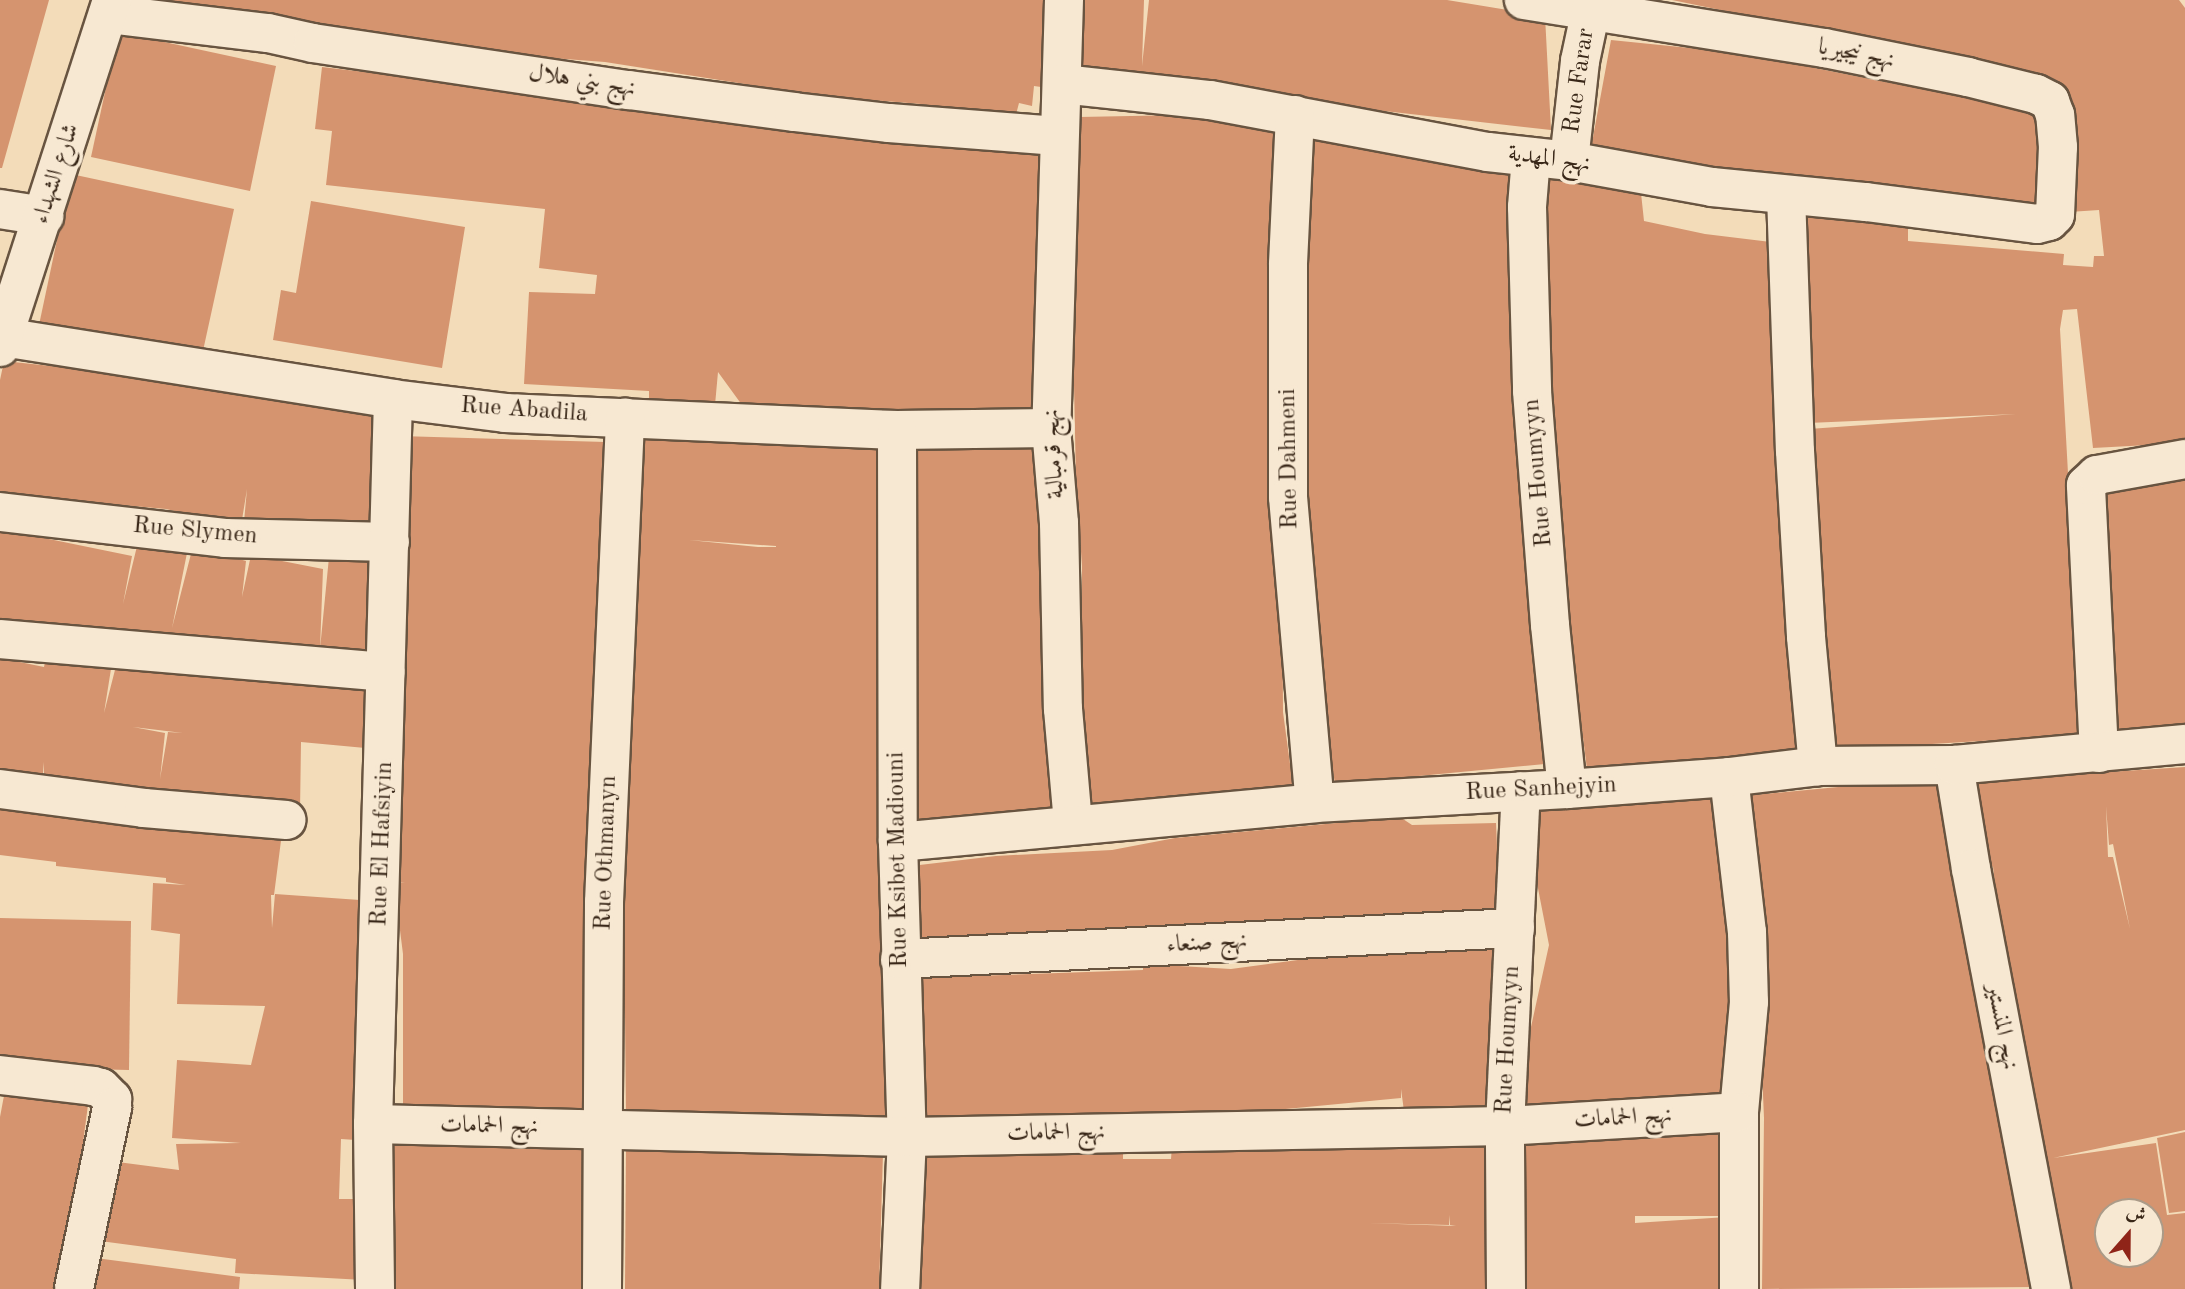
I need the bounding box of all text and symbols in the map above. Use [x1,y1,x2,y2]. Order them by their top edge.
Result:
street label: Rue Farar [1558,27,1602,135]
street label: نهج نيجيريا [1815,33,1897,77]
street label: نهج بني هلال [526,59,638,105]
street label: شارع الشهداء [27,120,87,228]
street label: نهج المهدية [1506,140,1592,180]
street label: Rue Dahmeni [1274,388,1306,530]
street label: Rue Abadila [459,392,589,430]
street label: Rue Houmyyn [1518,398,1560,548]
street label: نهج قرمبالية [1038,408,1072,500]
street label: Rue Slymen [132,512,258,552]
street label: Rue Ksibet Madiouni [883,752,915,968]
street label: Rue El Hafsiyin [366,761,400,927]
street label: Rue Sanhejyin [1465,772,1617,808]
street label: Rue Othmanyn [590,775,624,931]
street label: نهج صنعاء [1166,928,1248,960]
street label: Rue Houmyyn [1491,965,1527,1115]
street label: نهج المنستير [1979,982,2023,1072]
street label: نهج الحمامات [1573,1102,1673,1136]
street label: نهج الحمامات [440,1112,538,1142]
street label: نهج الحمامات [1007,1119,1105,1149]
north arrow [2094,1198,2164,1268]
text: ش [2124,1203,2148,1227]

